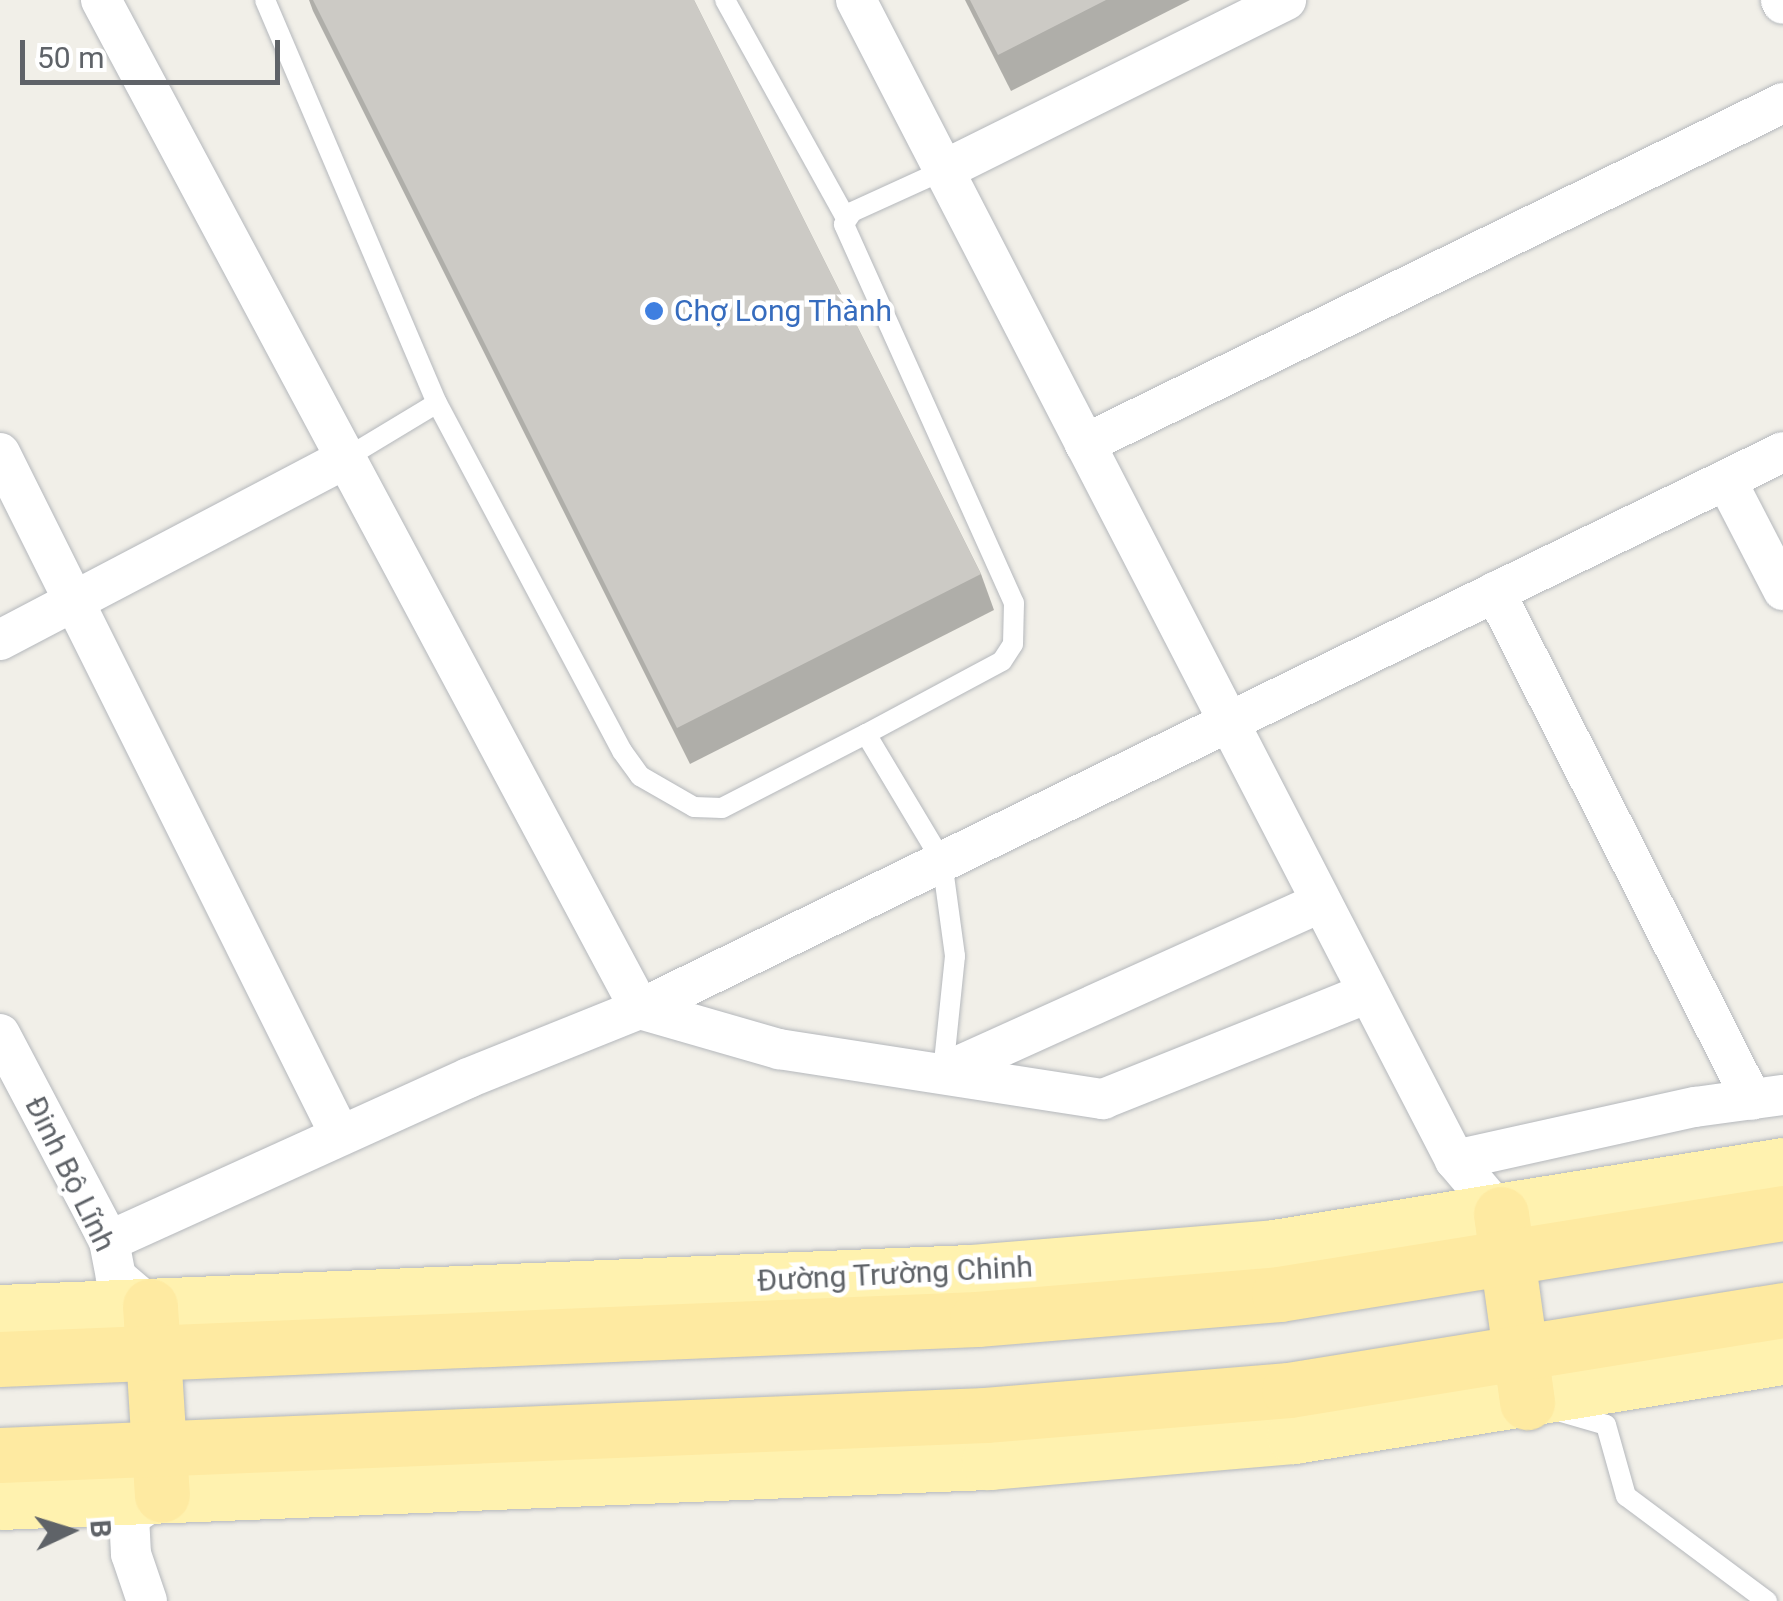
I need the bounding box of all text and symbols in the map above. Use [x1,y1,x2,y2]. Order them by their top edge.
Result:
scale bar [25,20,285,82]
text: 50 m [37,40,104,75]
place label: Chợ Long Thành [674,293,893,329]
marker: Chợ Long Thành [643,300,665,322]
street label: Đinh Bộ Lĩnh [17,1091,123,1257]
street label: Đường Trường Chinh [756,1249,1034,1299]
north arrow [20,1481,120,1581]
text: B [83,1519,118,1539]

